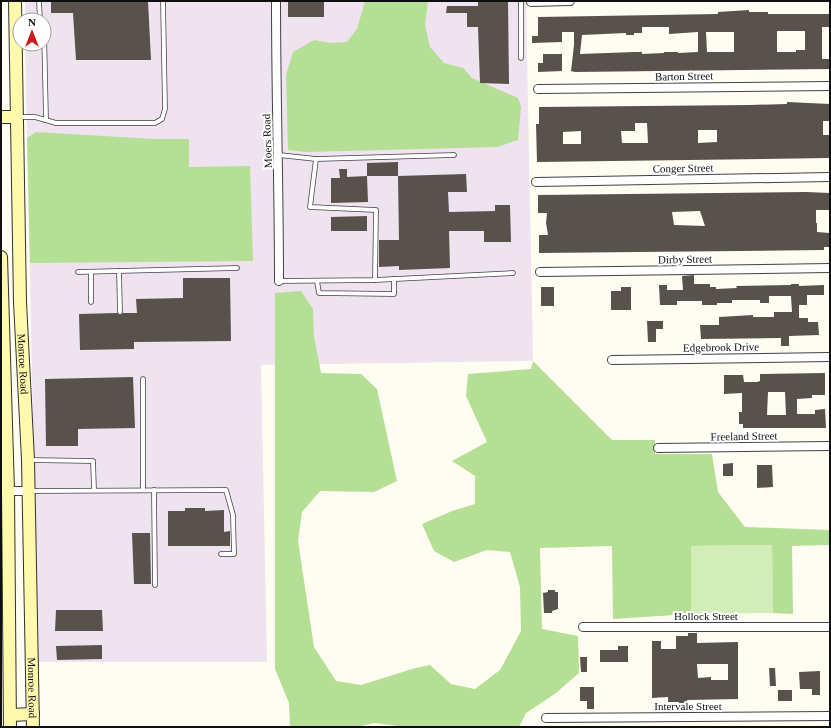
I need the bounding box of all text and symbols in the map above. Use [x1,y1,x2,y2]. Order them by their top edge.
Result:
north arrow [12,12,52,52]
text: N [28,16,36,28]
street label: Barton Street [655,69,713,83]
street label: Moers Road [260,113,274,168]
street label: Conger Street [653,161,713,175]
street label: Dirby Street [658,253,712,265]
street label: Monroe Road [16,333,31,395]
street label: Edgebrook Drive [683,340,759,354]
street label: Freeland Street [710,429,778,443]
street label: Hollock Street [674,610,738,622]
street label: Monroe Road [26,657,39,719]
street label: Intervale Street [654,700,722,712]

